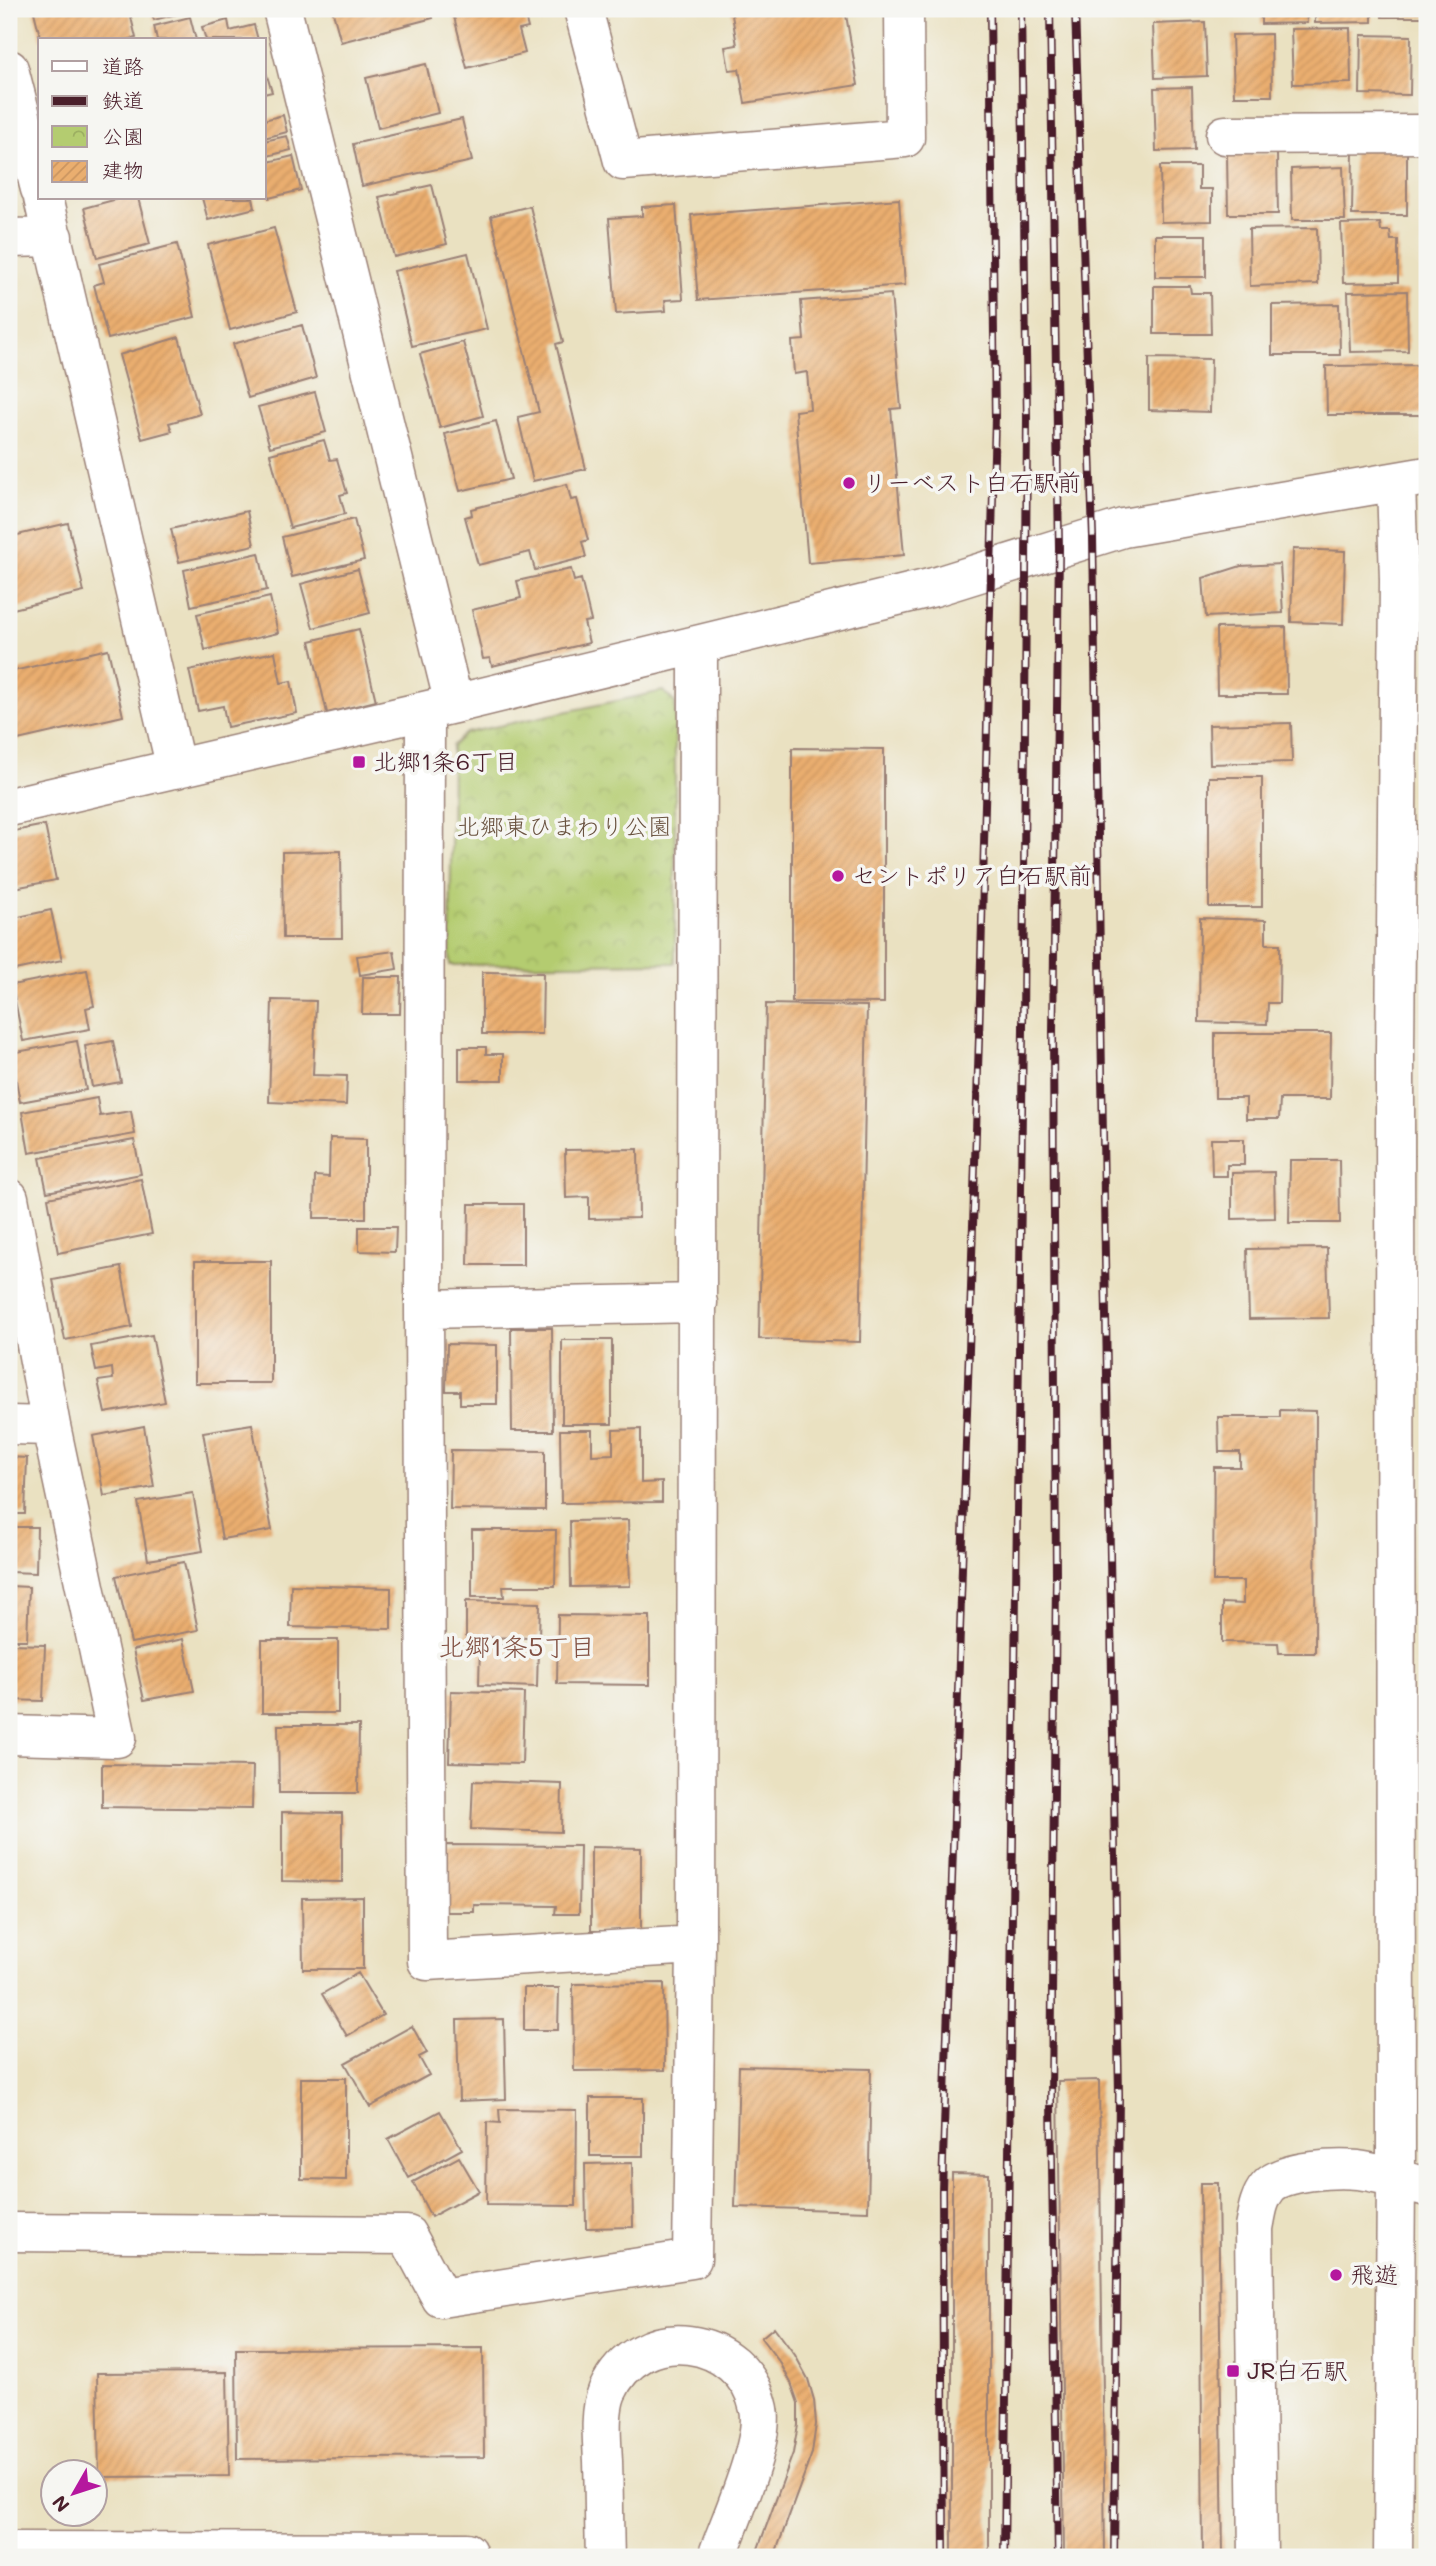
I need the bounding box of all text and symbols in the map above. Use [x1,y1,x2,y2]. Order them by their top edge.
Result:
legend [38,38,266,200]
text: 道路 [102,52,144,79]
text: 鉄道 [102,86,144,113]
text: 公園 [102,122,144,149]
text: 建物 [102,156,144,183]
place label: リーベスト白石駅前 [863,466,1081,497]
marker: リーベスト白石駅前 [841,475,857,491]
place label: 北郷1条6丁目 [373,745,518,776]
marker: 北郷1条6丁目 [351,754,367,770]
park label: 北郷東ひまわり公園 [456,810,672,841]
place label: セントポリア白石駅前 [852,859,1092,890]
marker: セントポリア白石駅前 [830,868,846,884]
district label: 北郷1条5丁目 [439,1629,595,1663]
place label: 飛遊 [1350,2258,1398,2289]
marker: 飛遊 [1328,2267,1344,2283]
place label: JR白石駅 [1247,2354,1348,2385]
marker: JR白石駅 [1225,2363,1241,2379]
north arrow [38,2458,108,2528]
text: N [46,2491,75,2517]

